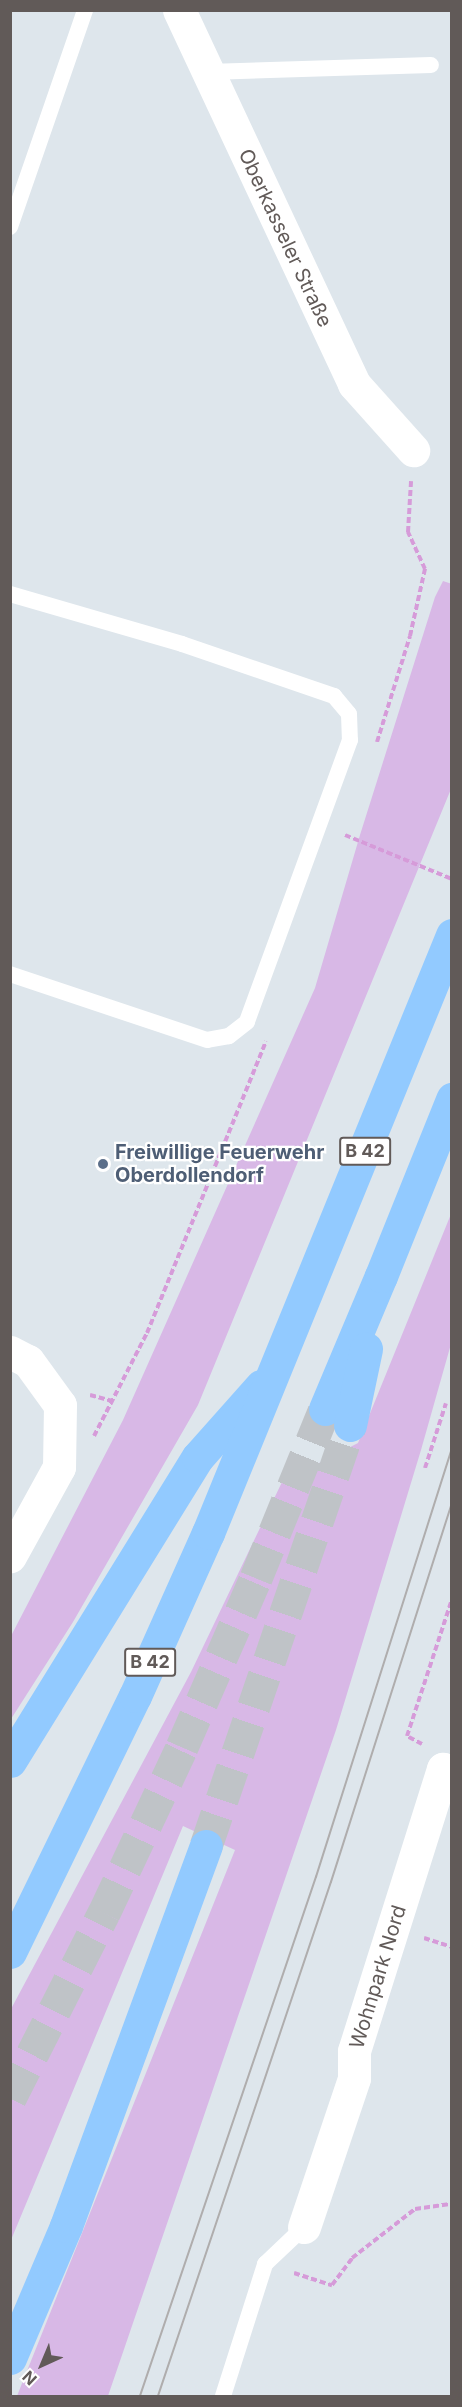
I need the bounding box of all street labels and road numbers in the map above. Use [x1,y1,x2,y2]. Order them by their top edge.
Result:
street label: Oberkasseler Straße [233,145,337,331]
road number: B 42 [338,1136,392,1166]
road number: B 42 [123,1647,177,1677]
street label: Wohnpark Nord [345,1902,411,2052]

